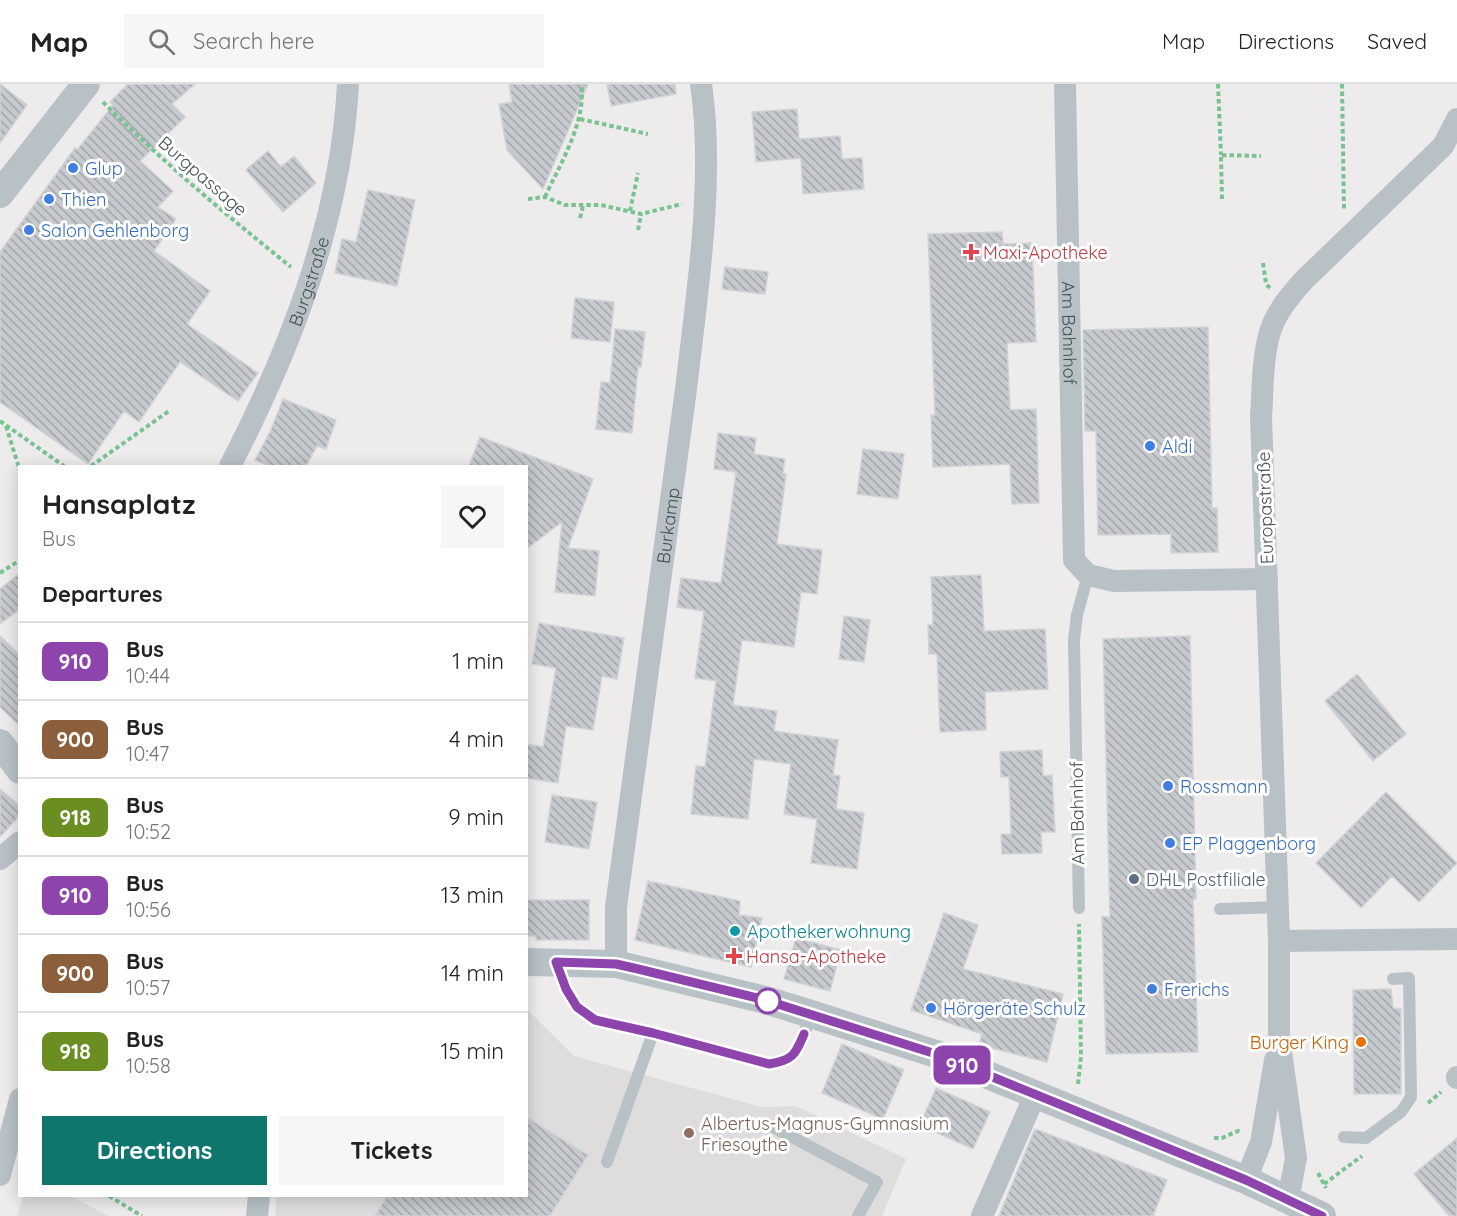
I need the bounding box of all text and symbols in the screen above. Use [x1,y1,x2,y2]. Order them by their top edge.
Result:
search box [124,14,544,68]
text: Map [30,24,88,59]
icon: search [145,25,178,58]
text: Search here [193,27,315,55]
text: Map [1162,28,1205,54]
text: Directions [1238,28,1334,54]
text: Saved [1367,28,1427,54]
street label: Burgpassage [154,131,252,221]
place label: Glup [85,157,123,180]
marker: Glup [66,161,80,175]
place label: Thien [61,188,107,211]
marker: Thien [42,192,56,206]
place label: Salon Gehlenborg [41,219,189,242]
marker: Salon Gehlenborg [22,223,36,237]
street label: Burgstraße [283,234,334,329]
place label: Maxi-Apotheke [983,241,1108,264]
marker: Maxi-Apotheke [964,245,978,259]
street label: Am Bahnhof [1057,281,1082,386]
place label: Aldi [1162,435,1192,458]
marker: Aldi [1143,439,1157,453]
street label: Europastraße [1252,451,1278,565]
button: heart [441,485,504,548]
text: Hansaplatz [42,486,195,521]
street label: Burkamp [651,486,684,565]
text: Bus [42,526,76,551]
text: Departures [42,580,163,608]
text: Bus [126,635,164,663]
text: 1 min [452,647,504,675]
text: 910 [59,648,92,674]
text: 10:44 [126,663,170,688]
text: Bus [126,713,164,741]
text: 4 min [449,725,504,753]
text: 900 [56,726,94,752]
text: 10:47 [126,741,169,766]
street label: Am Bahnhof [1065,760,1089,865]
place label: Rossmann [1180,775,1268,798]
marker: Rossmann [1161,779,1175,793]
text: Bus [126,791,164,819]
text: 9 min [448,803,504,831]
text: 918 [59,804,91,830]
text: 10:52 [126,819,171,844]
place label: EP Plaggenborg [1182,832,1316,855]
marker: EP Plaggenborg [1163,836,1177,850]
place label: DHL Postfiliale [1146,868,1266,891]
text: Bus [126,869,164,897]
marker: DHL Postfiliale [1127,872,1141,886]
text: 13 min [441,881,504,909]
text: 910 [59,882,92,908]
text: 10:56 [126,897,171,922]
place label: Apothekerwohnung [747,920,911,943]
marker: Apothekerwohnung [728,924,742,938]
place label: Hansa-Apotheke [746,945,886,968]
text: Bus [126,947,164,975]
marker: Hansa-Apotheke [727,949,741,963]
text: 14 min [441,959,504,987]
text: 900 [56,960,94,986]
text: 10:57 [126,975,170,1000]
place label: Frerichs [1164,978,1230,1001]
marker: Frerichs [1145,982,1159,996]
unlabelled marker [755,988,781,1014]
place label: Hörgeräte Schulz [943,997,1086,1020]
marker: Hörgeräte Schulz [924,1001,938,1015]
text: Bus [126,1025,164,1053]
place label: Burger King [1250,1031,1349,1054]
marker: Burger King [1354,1035,1368,1049]
text: 15 min [440,1037,504,1065]
text: 918 [59,1038,91,1064]
line badge: 910 [928,1046,996,1084]
text: 910 [946,1052,979,1078]
text: 10:58 [126,1053,171,1078]
place label: Albertus-Magnus-Gymnasium Friesoythe [701,1112,949,1156]
button: Directions [42,1116,267,1185]
button: Tickets [279,1116,504,1185]
marker: Albertus-Magnus-Gymnasium Friesoythe [682,1126,696,1140]

